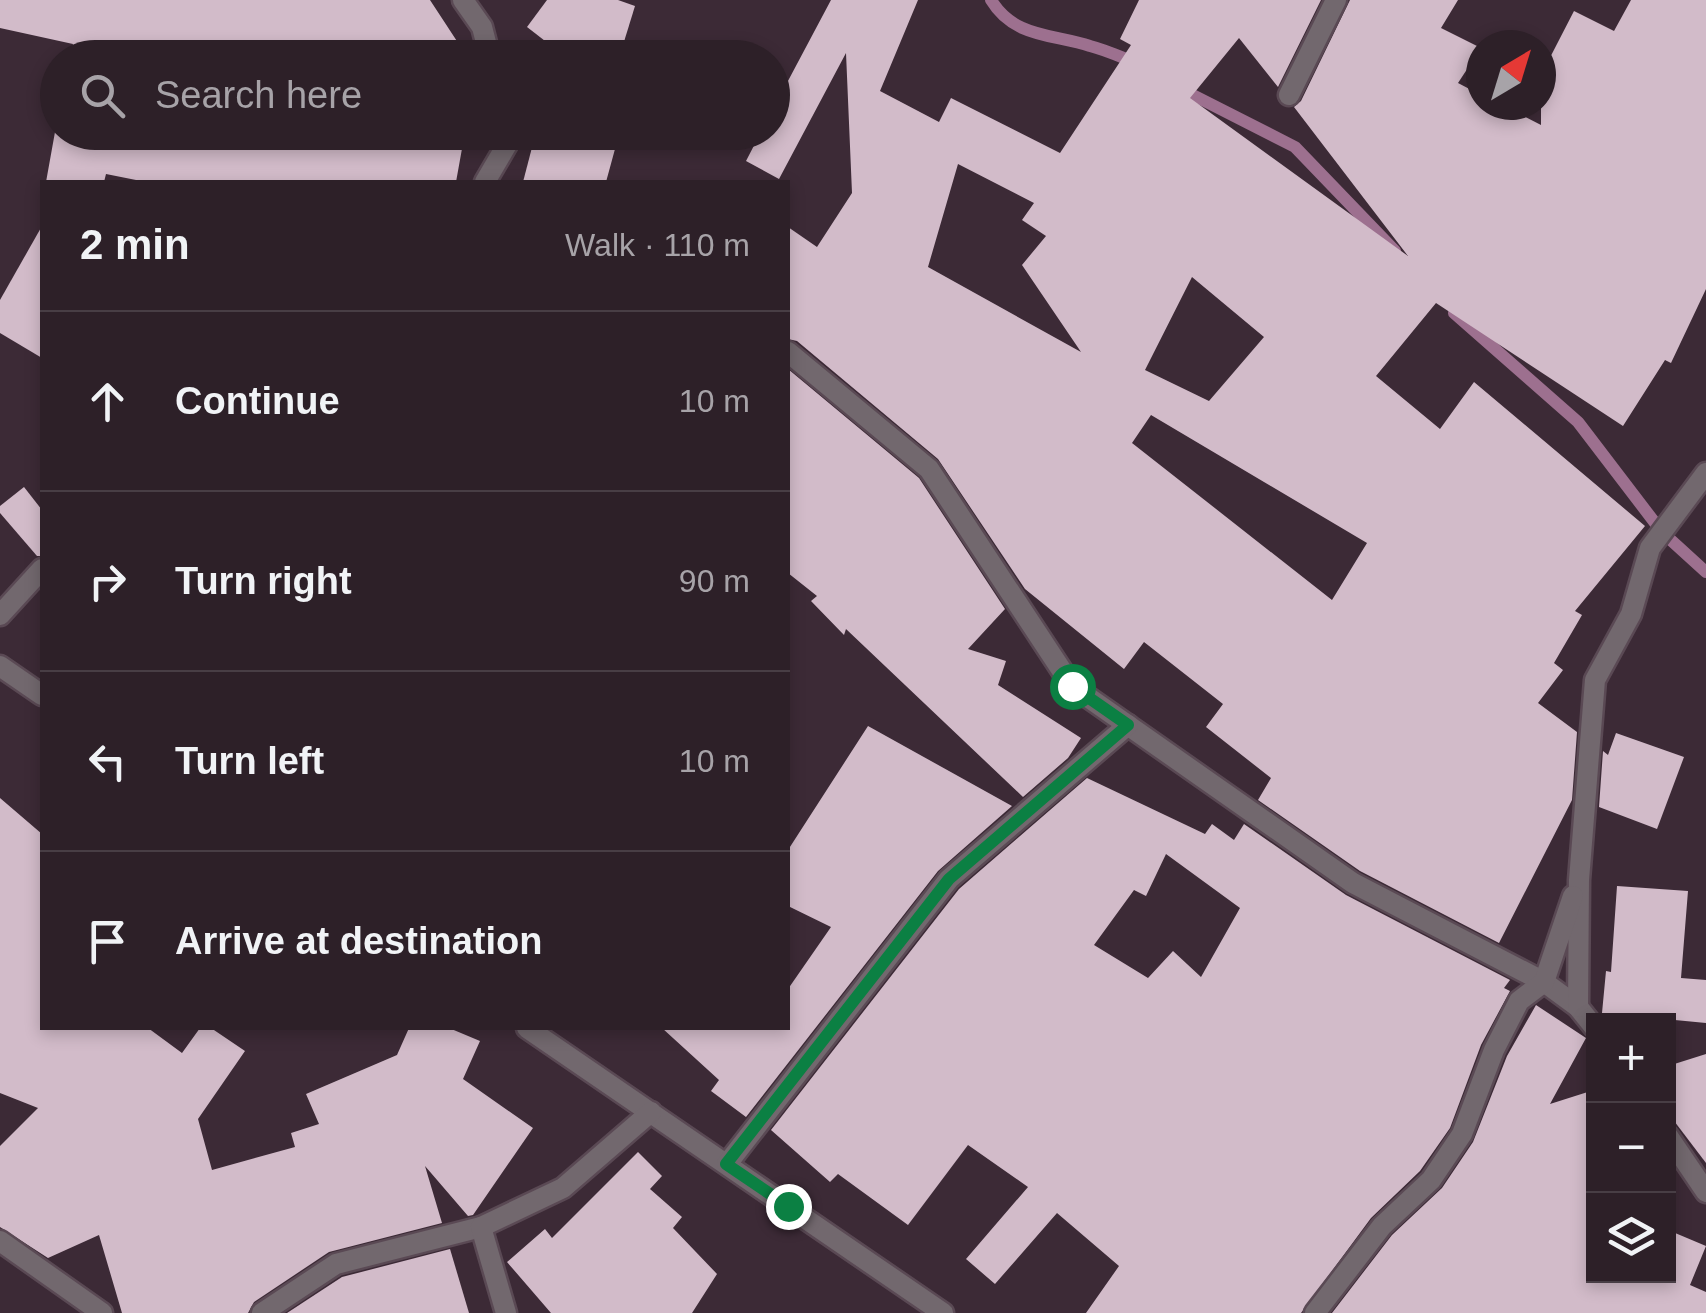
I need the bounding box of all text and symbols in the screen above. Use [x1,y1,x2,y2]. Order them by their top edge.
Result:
north arrow [1466,30,1556,120]
search box [40,40,790,150]
icon: search [75,68,130,123]
text: Search here [155,74,362,116]
text: 2 min [80,221,190,268]
text: Walk · 110 m [565,227,750,263]
icon: ahead [80,374,135,429]
text: Continue [175,380,340,422]
text: 10 m [679,383,750,419]
icon: right [80,554,135,609]
text: Turn right [175,560,352,602]
text: 90 m [679,563,750,599]
route start [1050,664,1096,710]
icon: left [80,734,135,789]
text: Turn left [175,740,324,782]
text: 10 m [679,743,750,779]
icon: arrive [80,914,135,969]
text: Arrive at destination [175,920,542,962]
map controls [1586,1013,1676,1283]
button: + [1586,1013,1676,1103]
button: − [1586,1103,1676,1193]
route end [766,1184,812,1230]
button: layers [1586,1193,1676,1283]

